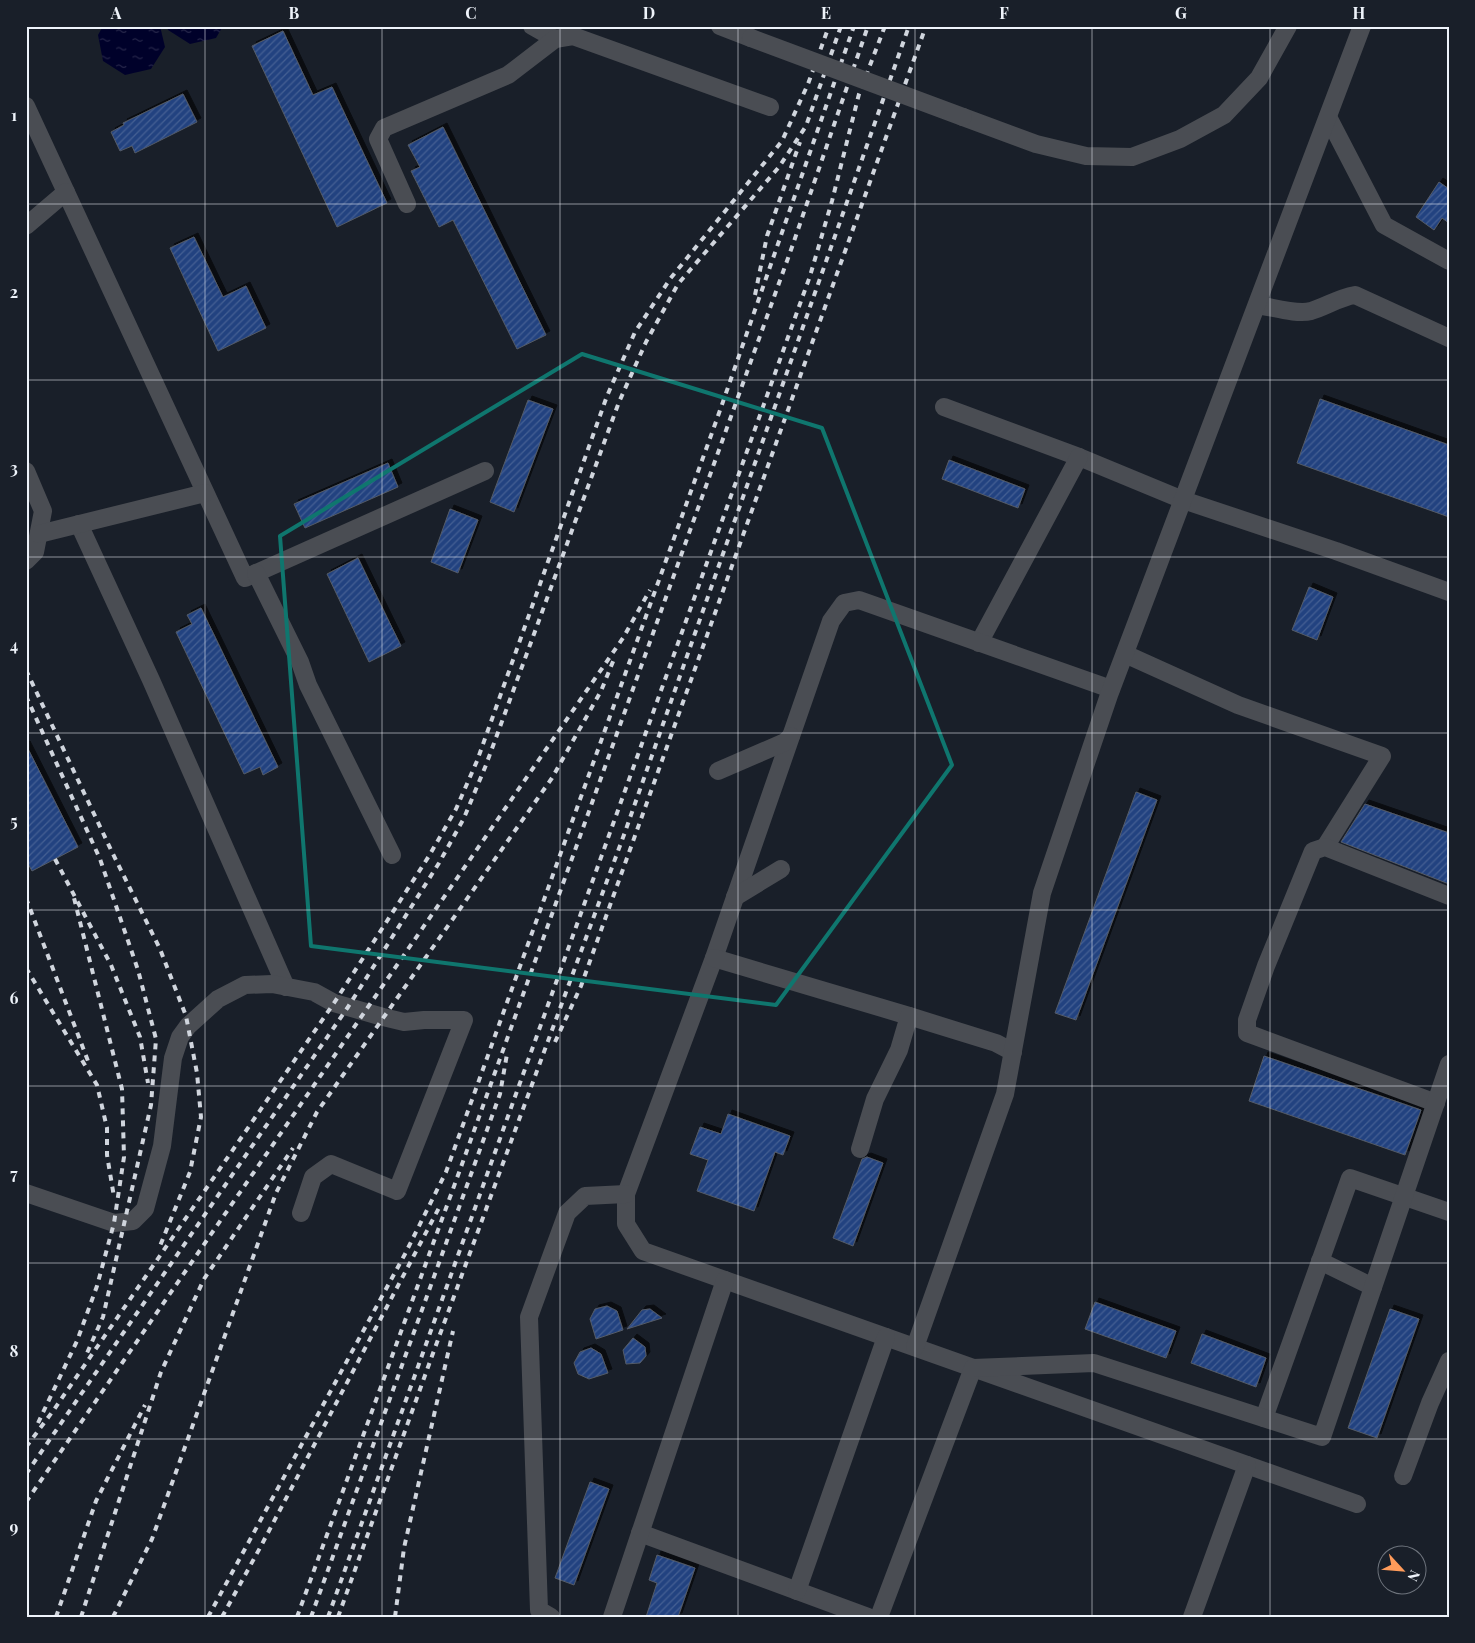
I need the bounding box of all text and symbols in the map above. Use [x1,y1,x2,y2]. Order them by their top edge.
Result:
text: A [110,2,122,23]
text: B [289,2,300,23]
text: C [465,2,477,23]
text: D [643,2,655,23]
text: E [821,2,831,23]
text: F [999,2,1009,23]
text: G [1175,2,1187,23]
text: H [1353,2,1366,23]
text: 1 [11,104,17,125]
text: 2 [10,281,18,302]
text: 3 [10,457,18,478]
text: 4 [10,634,18,655]
text: 5 [10,810,18,831]
text: 6 [10,987,19,1008]
text: 7 [10,1163,18,1184]
text: 8 [10,1340,19,1361]
text: 9 [10,1516,19,1537]
north arrow [1378,1546,1428,1596]
text: N [1403,1567,1425,1585]

